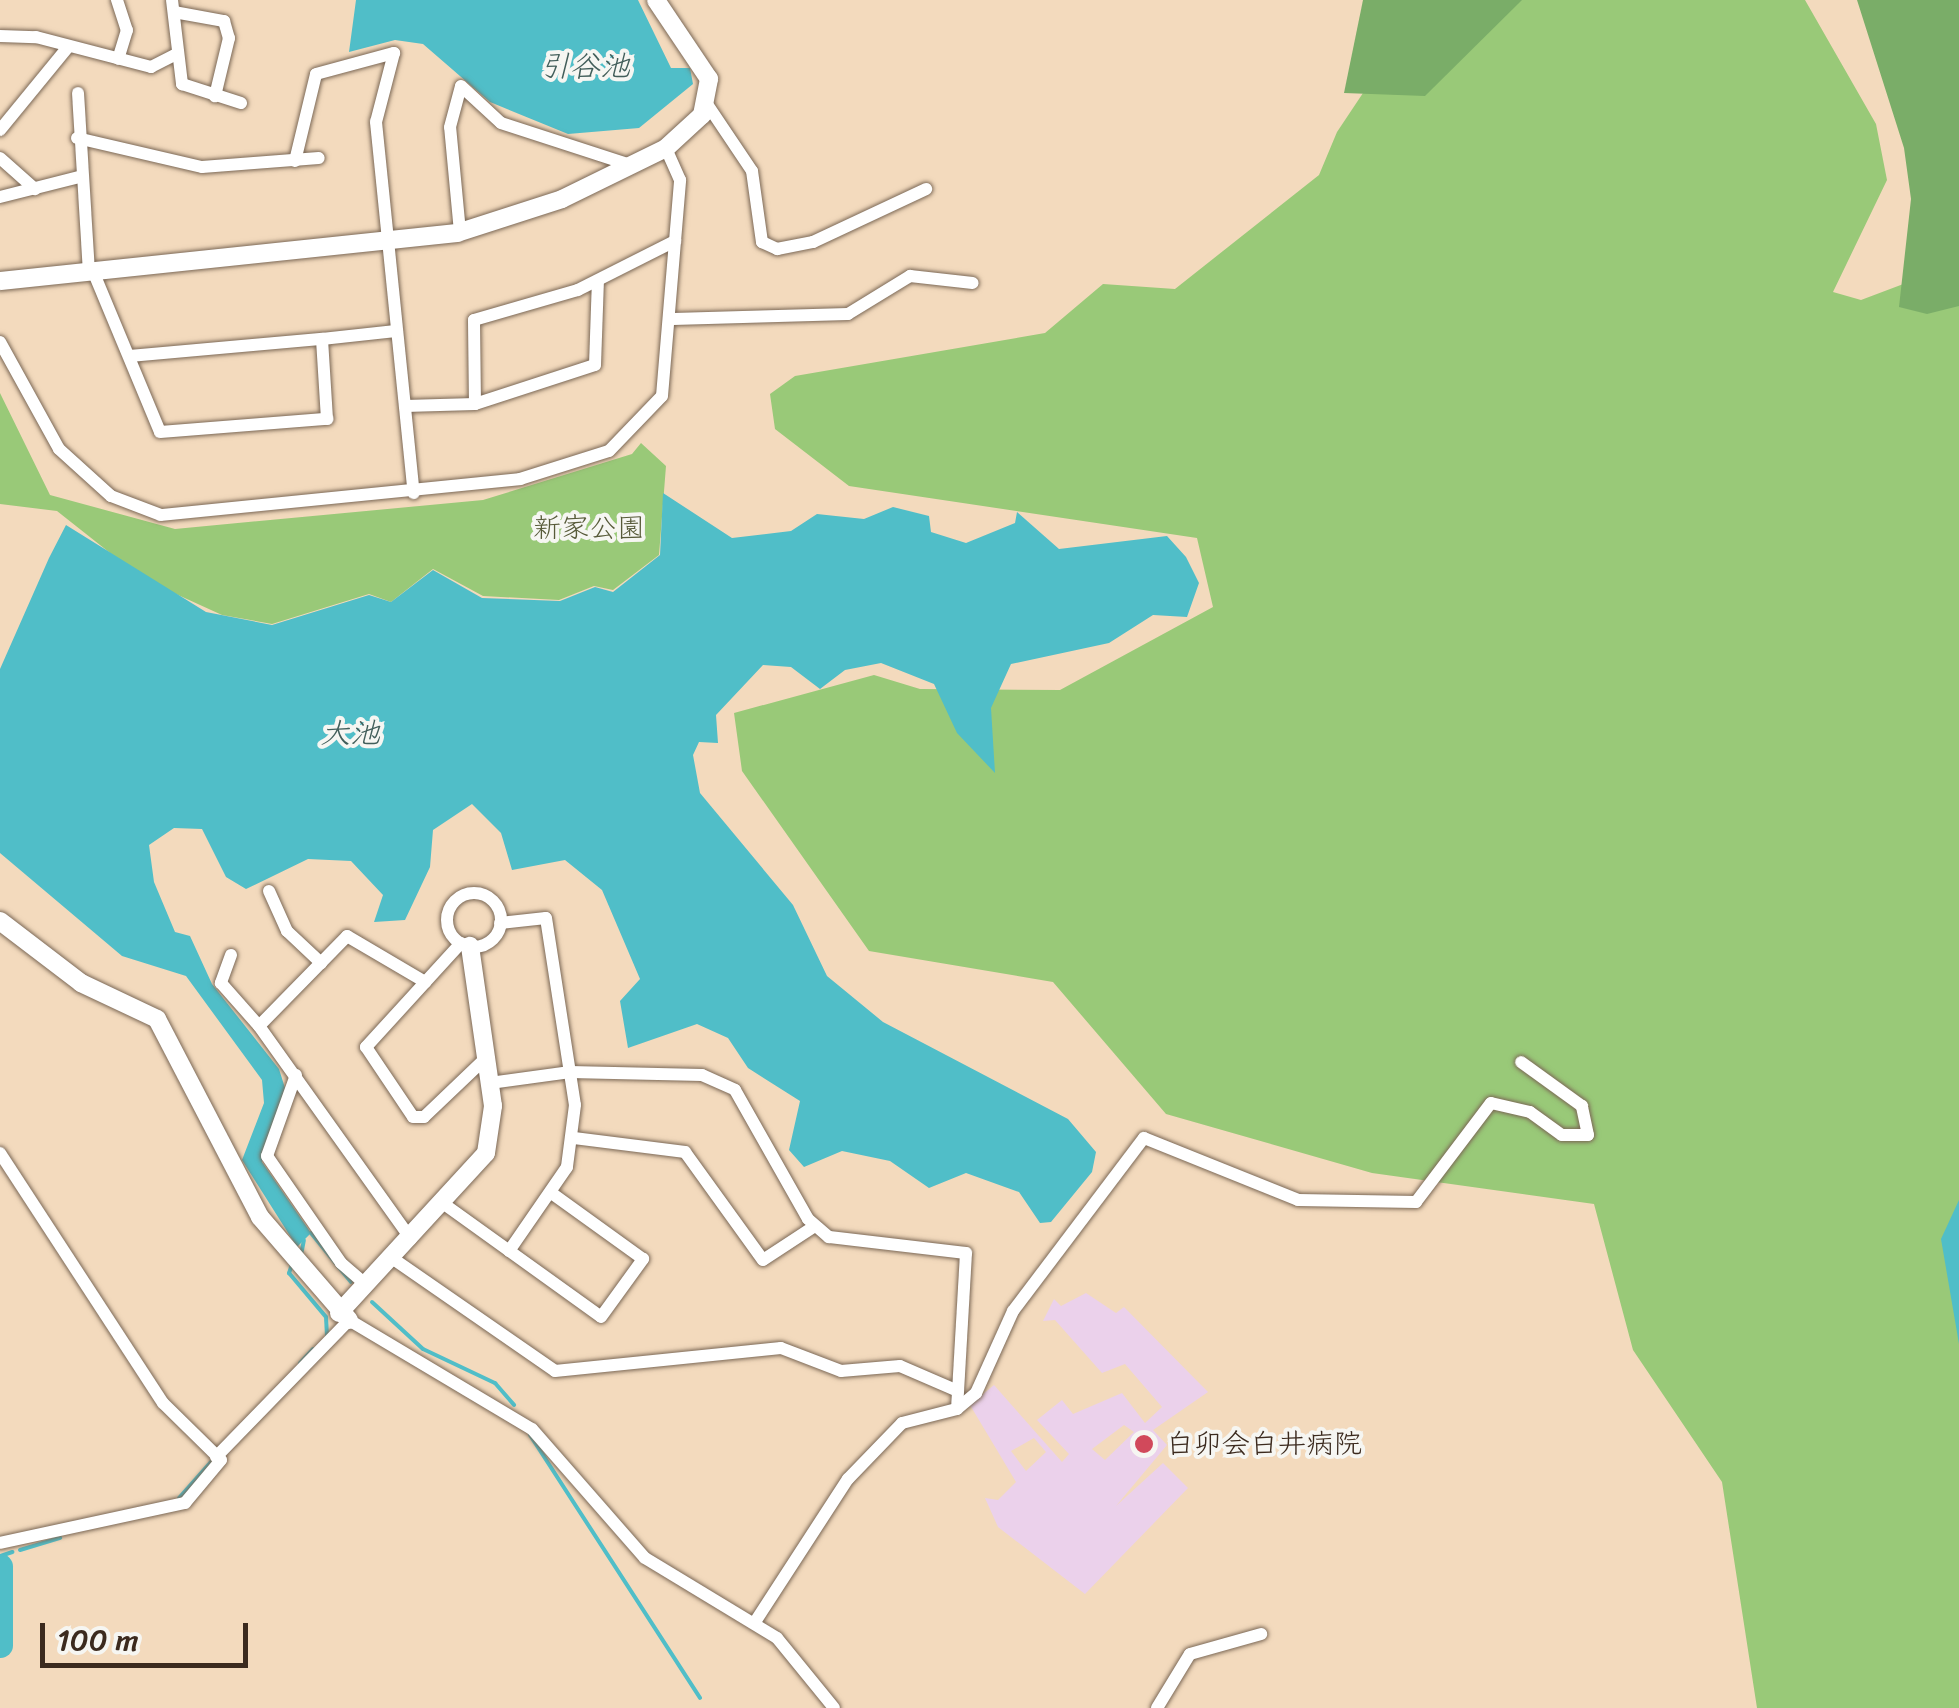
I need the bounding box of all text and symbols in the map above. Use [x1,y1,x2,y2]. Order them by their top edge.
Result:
water label: 引谷池 [540,48,630,84]
park label: 新家公園 [533,511,645,545]
water label: 大池 [320,715,380,751]
place label: 白卯会白井病院 [1166,1427,1362,1461]
marker: 白卯会白井病院 [1131,1431,1157,1457]
scale bar [45,1603,252,1665]
text: 100 m [57,1613,139,1667]

